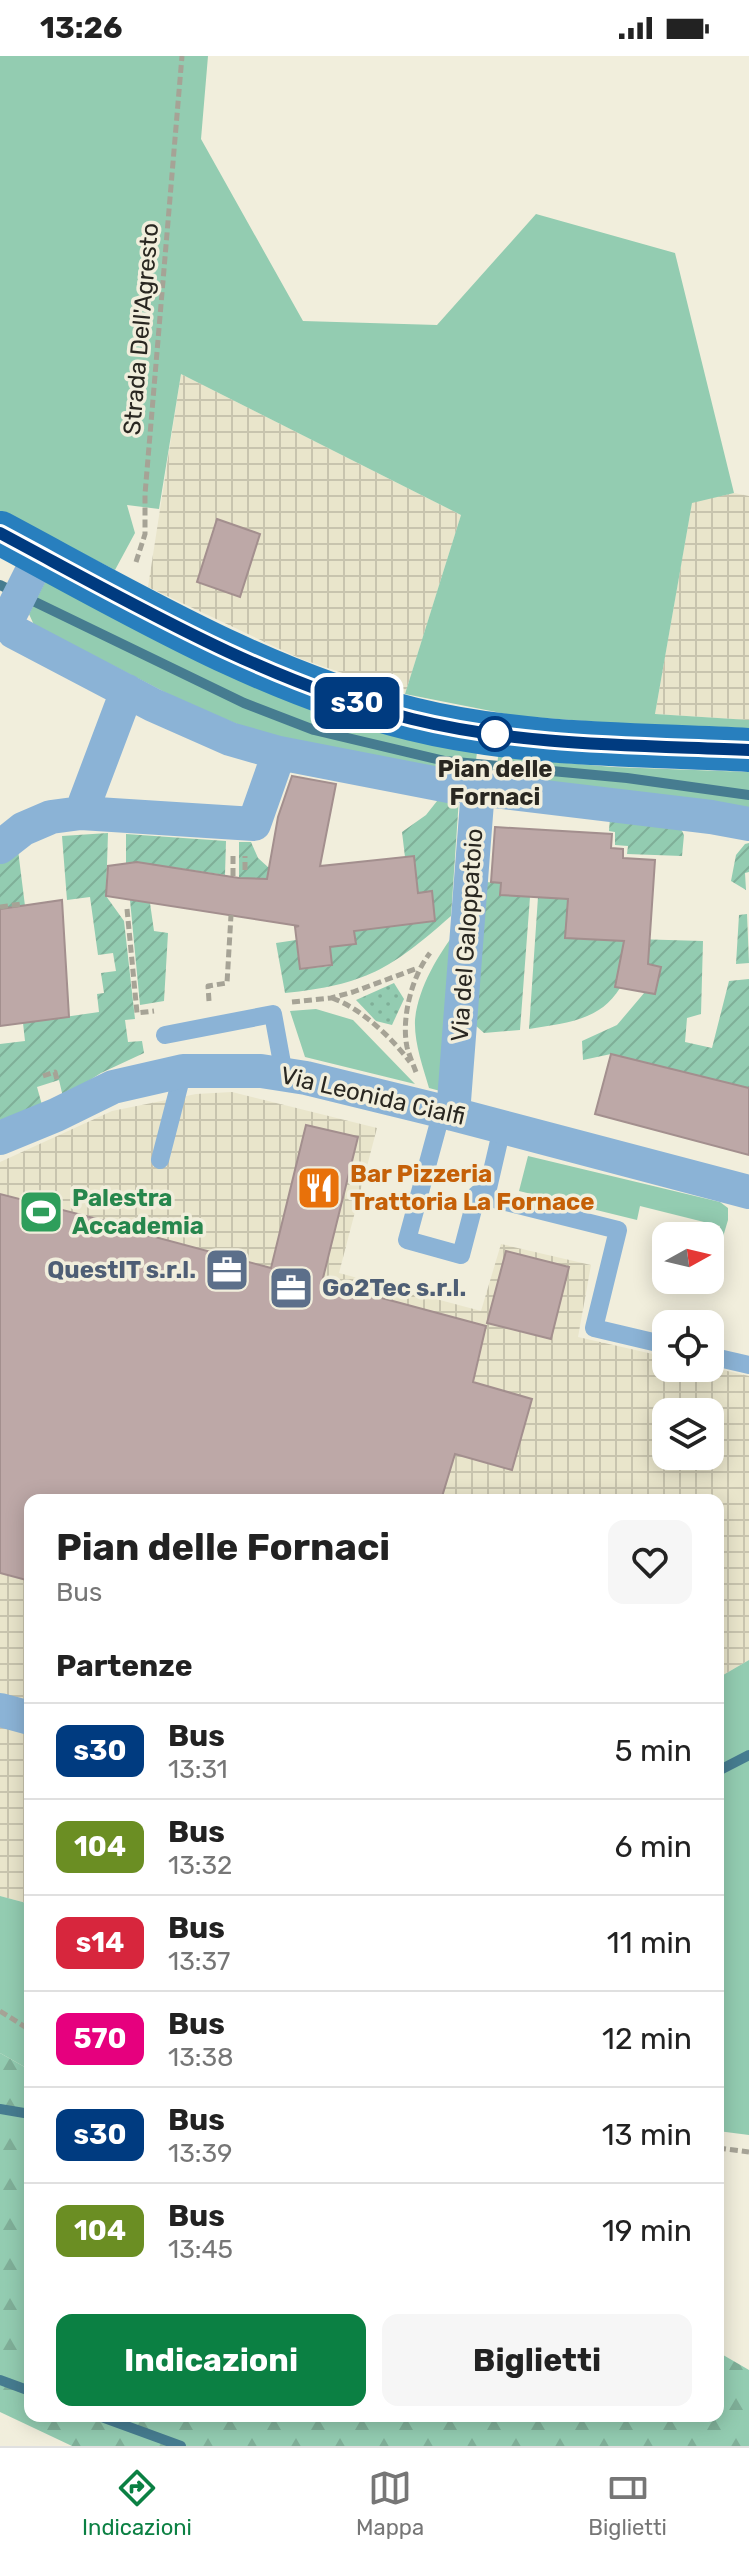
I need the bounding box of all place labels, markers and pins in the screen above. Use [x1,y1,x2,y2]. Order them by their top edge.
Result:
marker: Pian delle Fornaci [478,717,512,751]
place label: Pian delle Fornaci [437,755,553,811]
place label: Bar Pizzeria Trattoria La Fornace [350,1160,595,1216]
restaurant icon: Bar Pizzeria Trattoria La Fornace [295,1164,343,1212]
place label: Palestra Accademia [72,1184,204,1240]
sports icon: Palestra Accademia [17,1188,65,1236]
office icon: QuestIT s.r.l. [203,1246,251,1294]
place label: QuestIT s.r.l. [47,1256,196,1284]
office icon: Go2Tec s.r.l. [267,1264,315,1312]
place label: Go2Tec s.r.l. [322,1274,466,1302]

